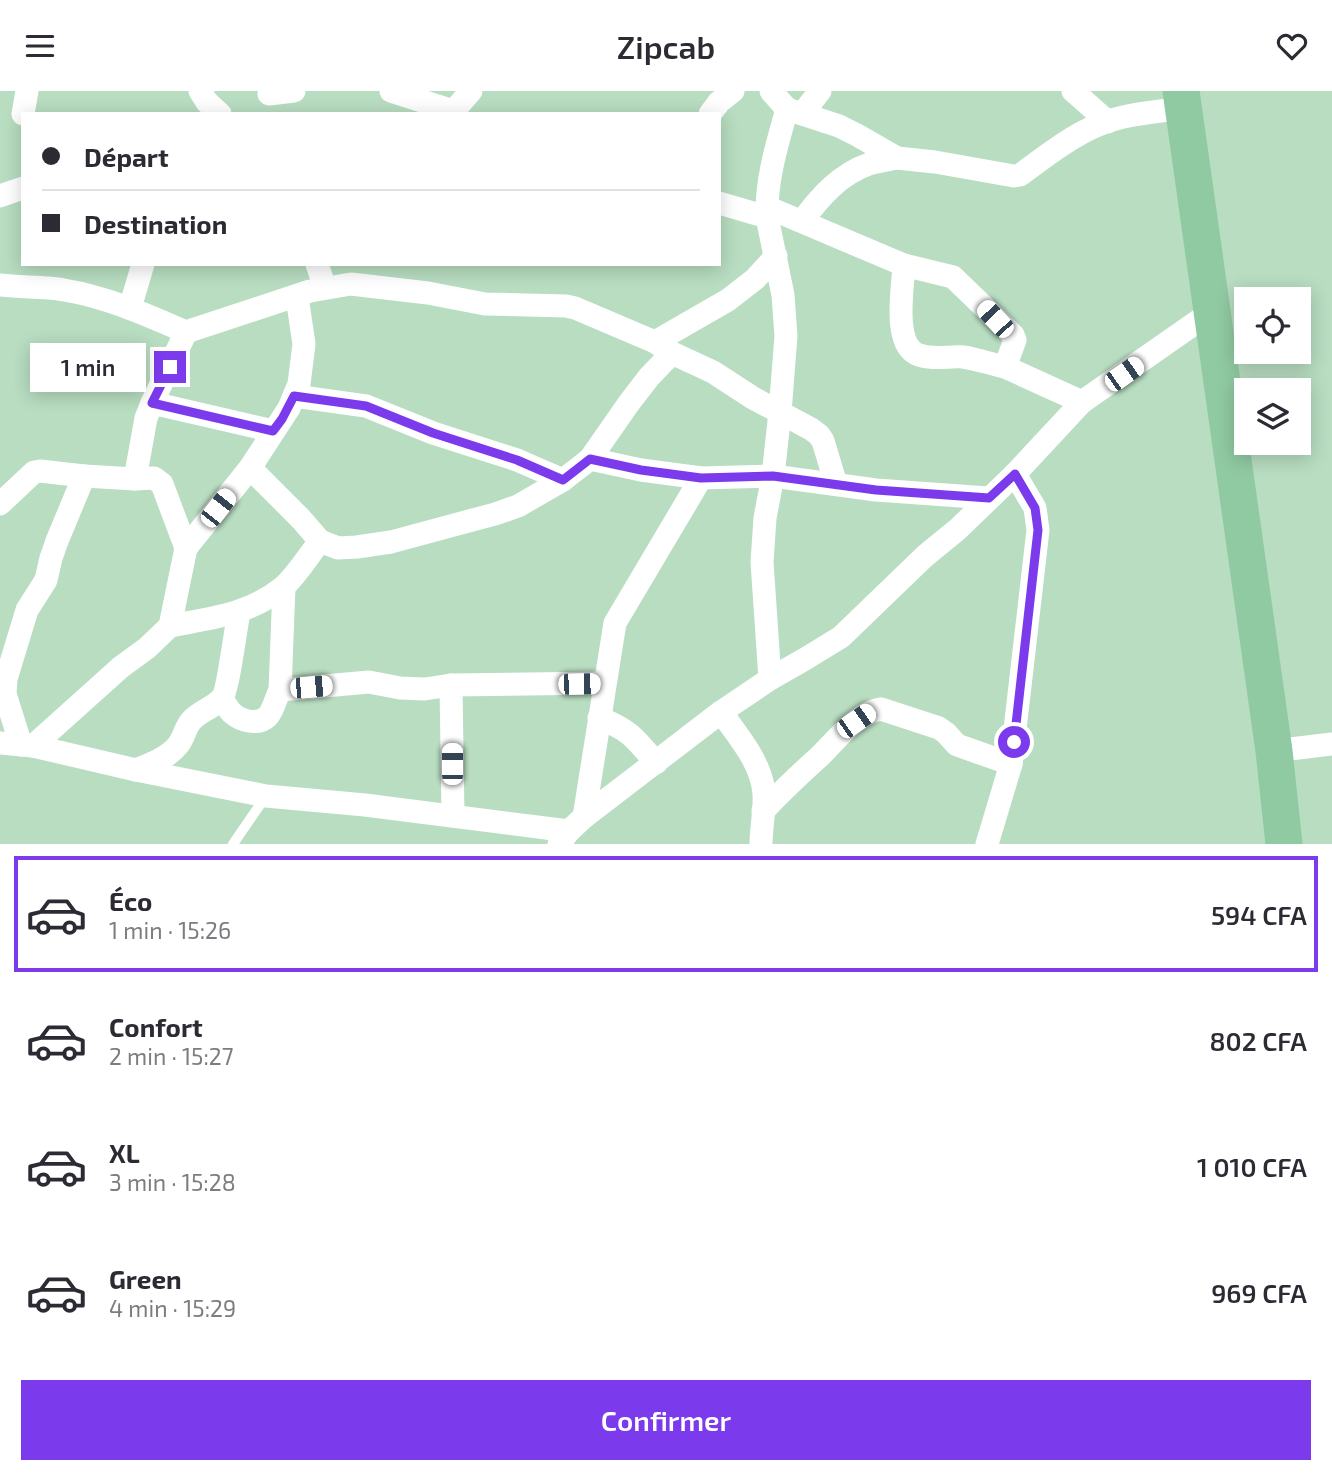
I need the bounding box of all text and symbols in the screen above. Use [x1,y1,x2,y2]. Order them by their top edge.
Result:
icon: menu [21,27,59,65]
text: Zipcab [617,27,715,65]
icon: heart [1273,27,1311,65]
text: Départ [84,141,169,172]
text: Destination [84,208,227,239]
map controls [1234,287,1311,455]
button: locate [1234,287,1311,364]
car [973,296,1018,342]
callout: 1 min [30,343,146,391]
route end [154,351,186,383]
text: 1 min [61,353,115,381]
car [1101,353,1148,395]
button: layers [1234,378,1311,455]
car [197,485,240,531]
car [558,673,601,695]
car [290,675,333,699]
car [833,700,880,742]
route start [998,726,1030,758]
car [442,743,463,785]
icon: car [25,883,88,946]
text: Éco [109,885,152,916]
text: 594 CFA [1211,899,1307,930]
text: 1 min · 15:26 [109,916,231,944]
icon: car [25,1009,88,1072]
text: Confort [109,1011,203,1042]
text: 802 CFA [1210,1025,1307,1056]
text: 2 min · 15:27 [109,1042,234,1070]
icon: car [25,1135,88,1198]
text: XL [109,1137,140,1168]
text: 1 010 CFA [1197,1151,1307,1182]
text: 3 min · 15:28 [109,1168,236,1196]
icon: car [25,1261,88,1324]
text: Green [109,1263,182,1294]
text: 969 CFA [1211,1277,1307,1308]
text: 4 min · 15:29 [109,1294,236,1322]
button: Confirmer [21,1380,1311,1460]

